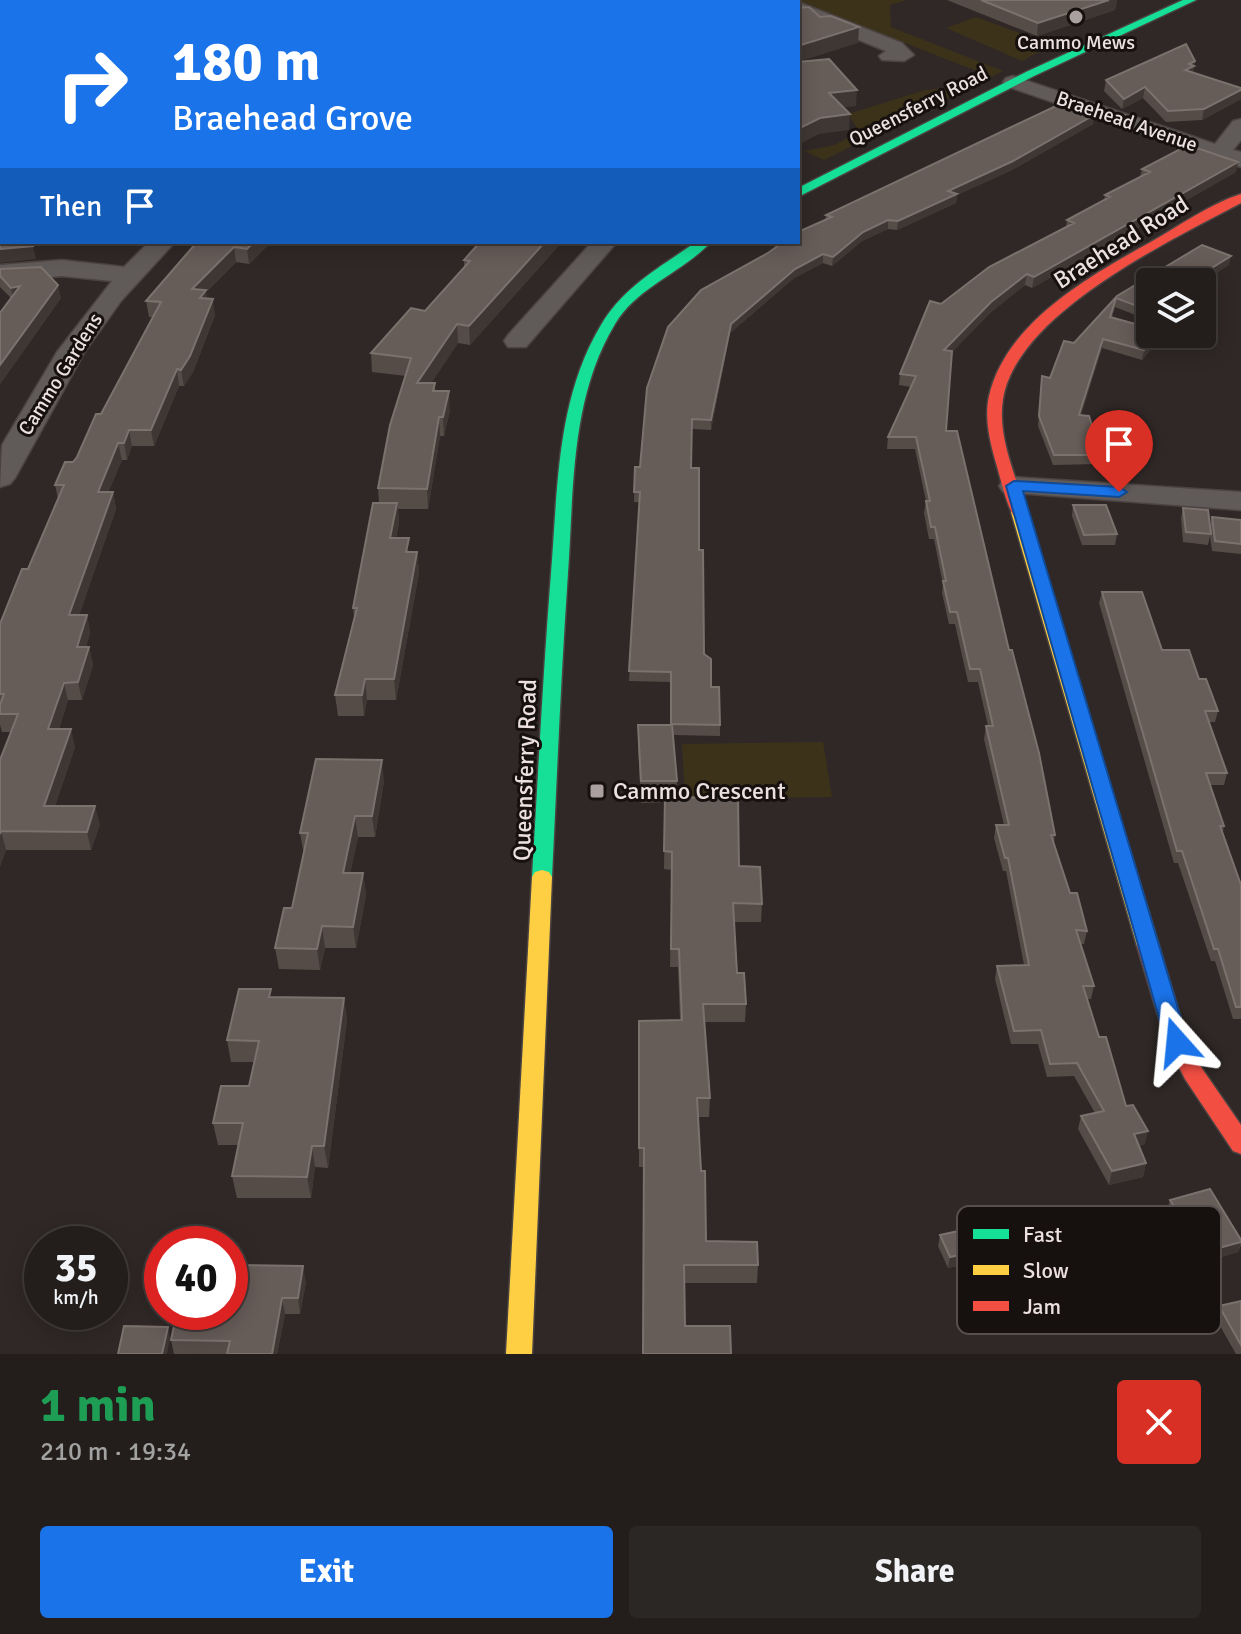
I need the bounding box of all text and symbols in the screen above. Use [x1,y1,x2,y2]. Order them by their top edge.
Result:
marker: Cammo Mews [1067,8,1085,26]
text: 180 m [172,27,320,96]
place label: Cammo Mews [1017,30,1135,55]
icon: right [40,32,144,136]
street label: Queensferry Road [845,61,992,152]
street label: Braehead Avenue [1053,86,1201,157]
text: Braehead Grove [172,96,413,141]
icon: arrive [118,184,162,228]
text: Then [40,188,102,225]
street label: Braehead Road [1048,189,1194,295]
map controls [1136,268,1216,348]
button: layers [1136,268,1216,348]
street label: Cammo Gardens [13,308,108,440]
pin [1085,410,1153,492]
icon: arrive [1097,422,1141,466]
street label: Queensferry Road [507,678,543,862]
place label: Cammo Crescent [613,776,786,806]
marker: Cammo Crescent [588,782,606,800]
position arrow [1135,1000,1219,1084]
legend [957,1206,1221,1334]
text: Fast [1023,1221,1063,1248]
speed limit sign: 40 [144,1226,248,1330]
text: 35 [54,1243,98,1293]
text: Slow [1023,1257,1069,1284]
text: km/h [53,1285,99,1310]
text: Jam [1023,1293,1061,1320]
text: 1 min [40,1376,156,1435]
button: close [1117,1380,1201,1464]
text: 210 m · 19:34 [40,1436,191,1468]
button: Exit [40,1526,613,1618]
button: Share [629,1526,1201,1618]

